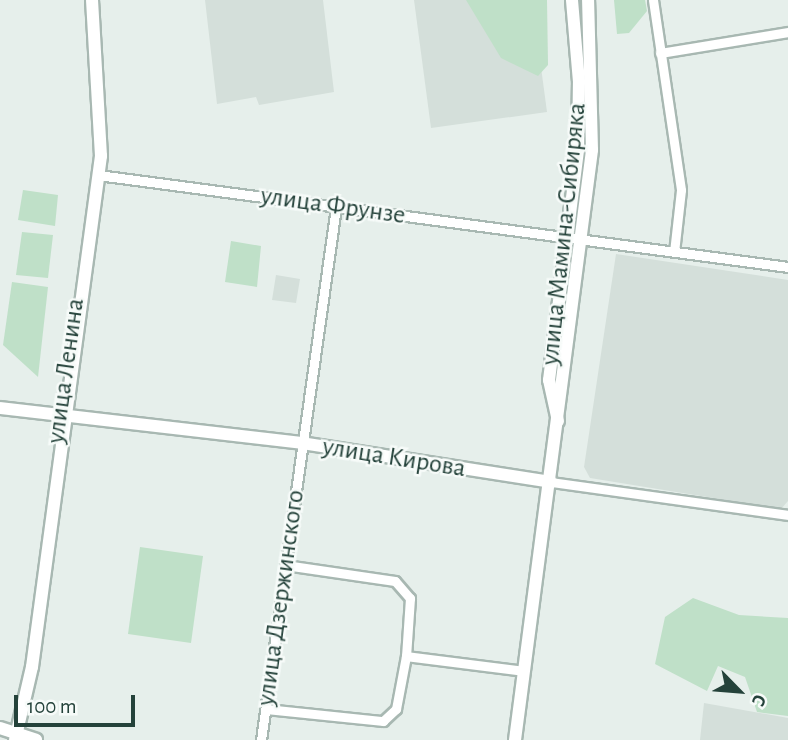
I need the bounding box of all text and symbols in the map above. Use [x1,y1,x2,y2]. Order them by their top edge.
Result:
street label: улица Мамина-Сибиряка [535,101,593,367]
street label: улица Фрунзе [259,180,407,232]
street label: улица Ленина [40,297,92,445]
street label: улица Кирова [320,431,468,485]
street label: улица Дзержинского [250,488,312,708]
north arrow [704,656,774,726]
scale bar [18,680,138,724]
text: С [748,691,769,709]
text: 100 m [27,696,77,717]

